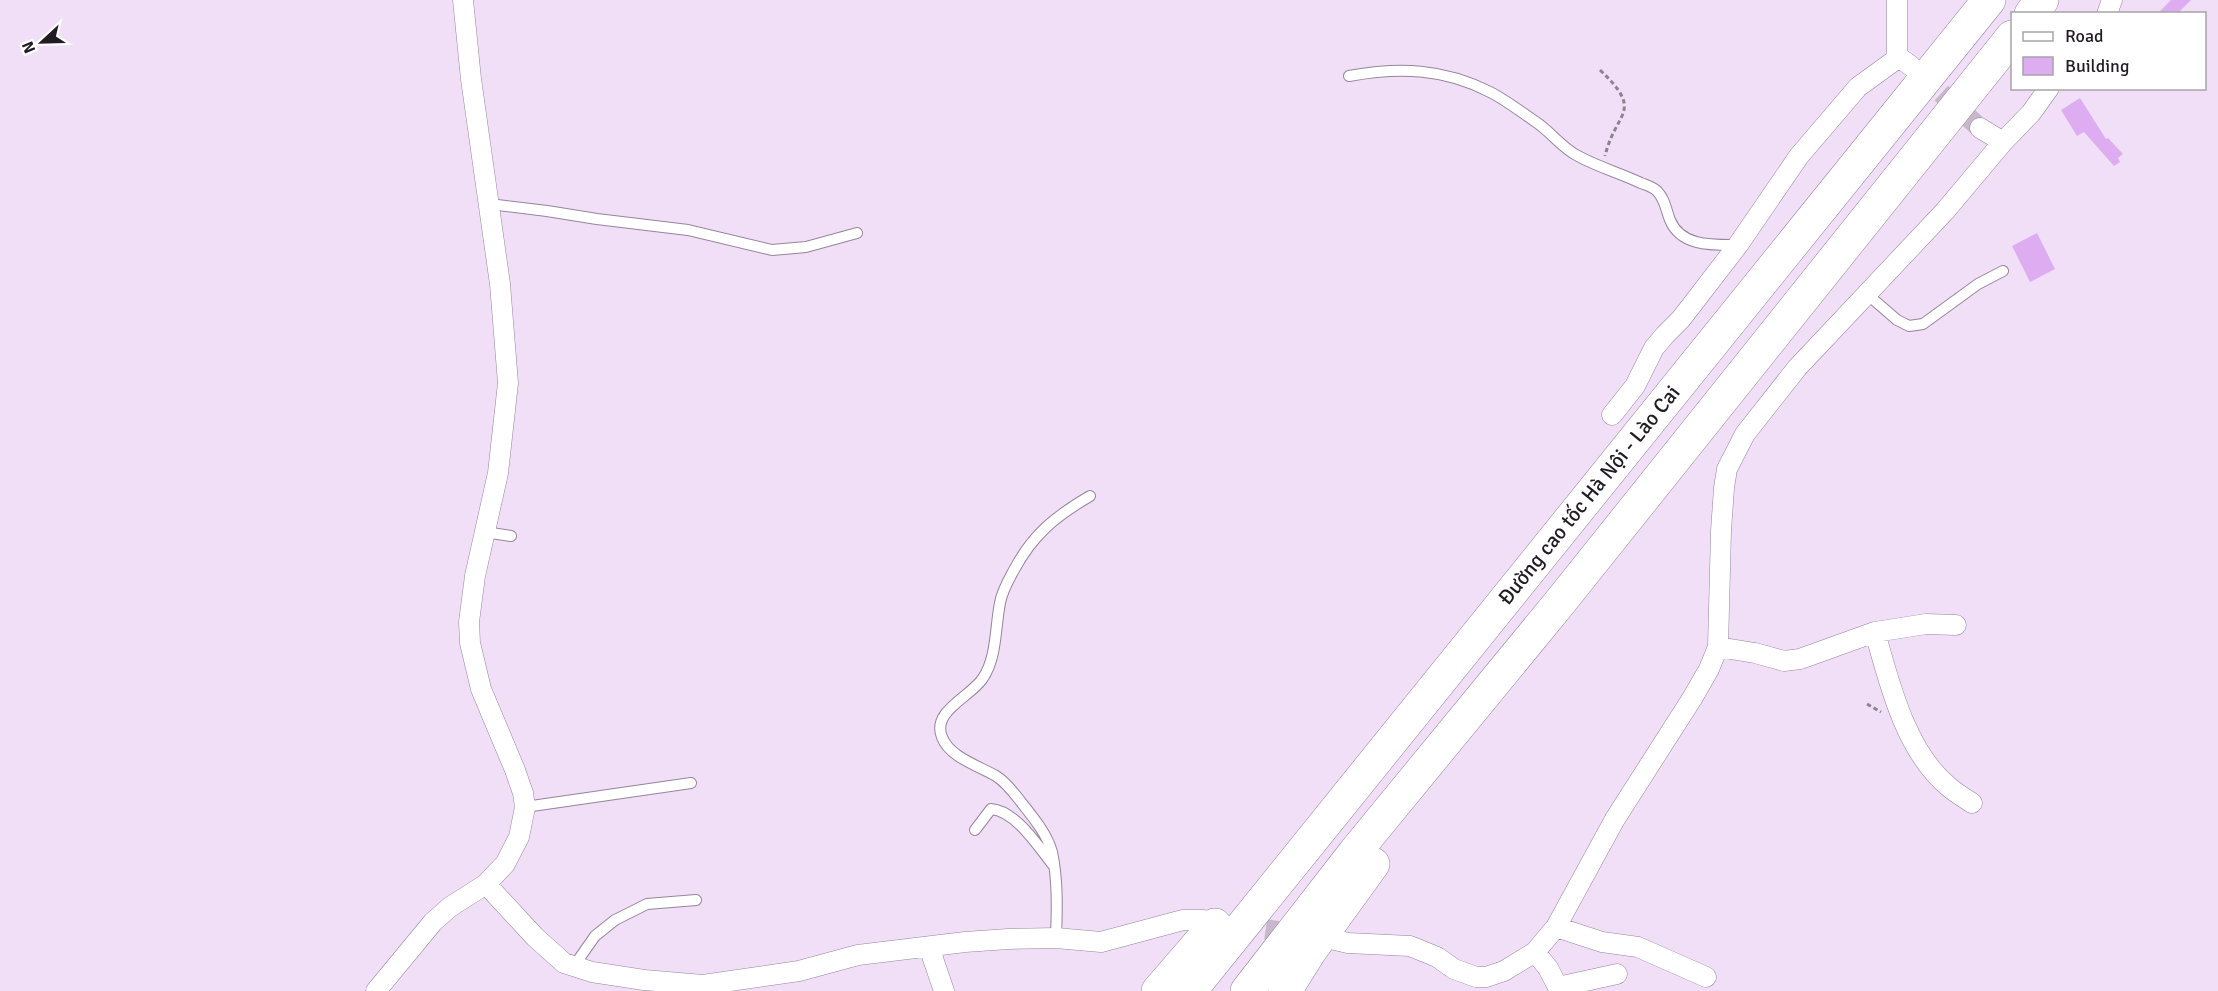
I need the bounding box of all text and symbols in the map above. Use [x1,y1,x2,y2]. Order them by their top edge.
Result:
north arrow [12,12,72,72]
legend [2011,12,2206,90]
text: Road [2065,25,2104,47]
text: N [18,38,40,56]
text: Building [2065,55,2129,77]
street label: Đường cao tốc Hà Nội - Lào Cai [1492,380,1686,610]

